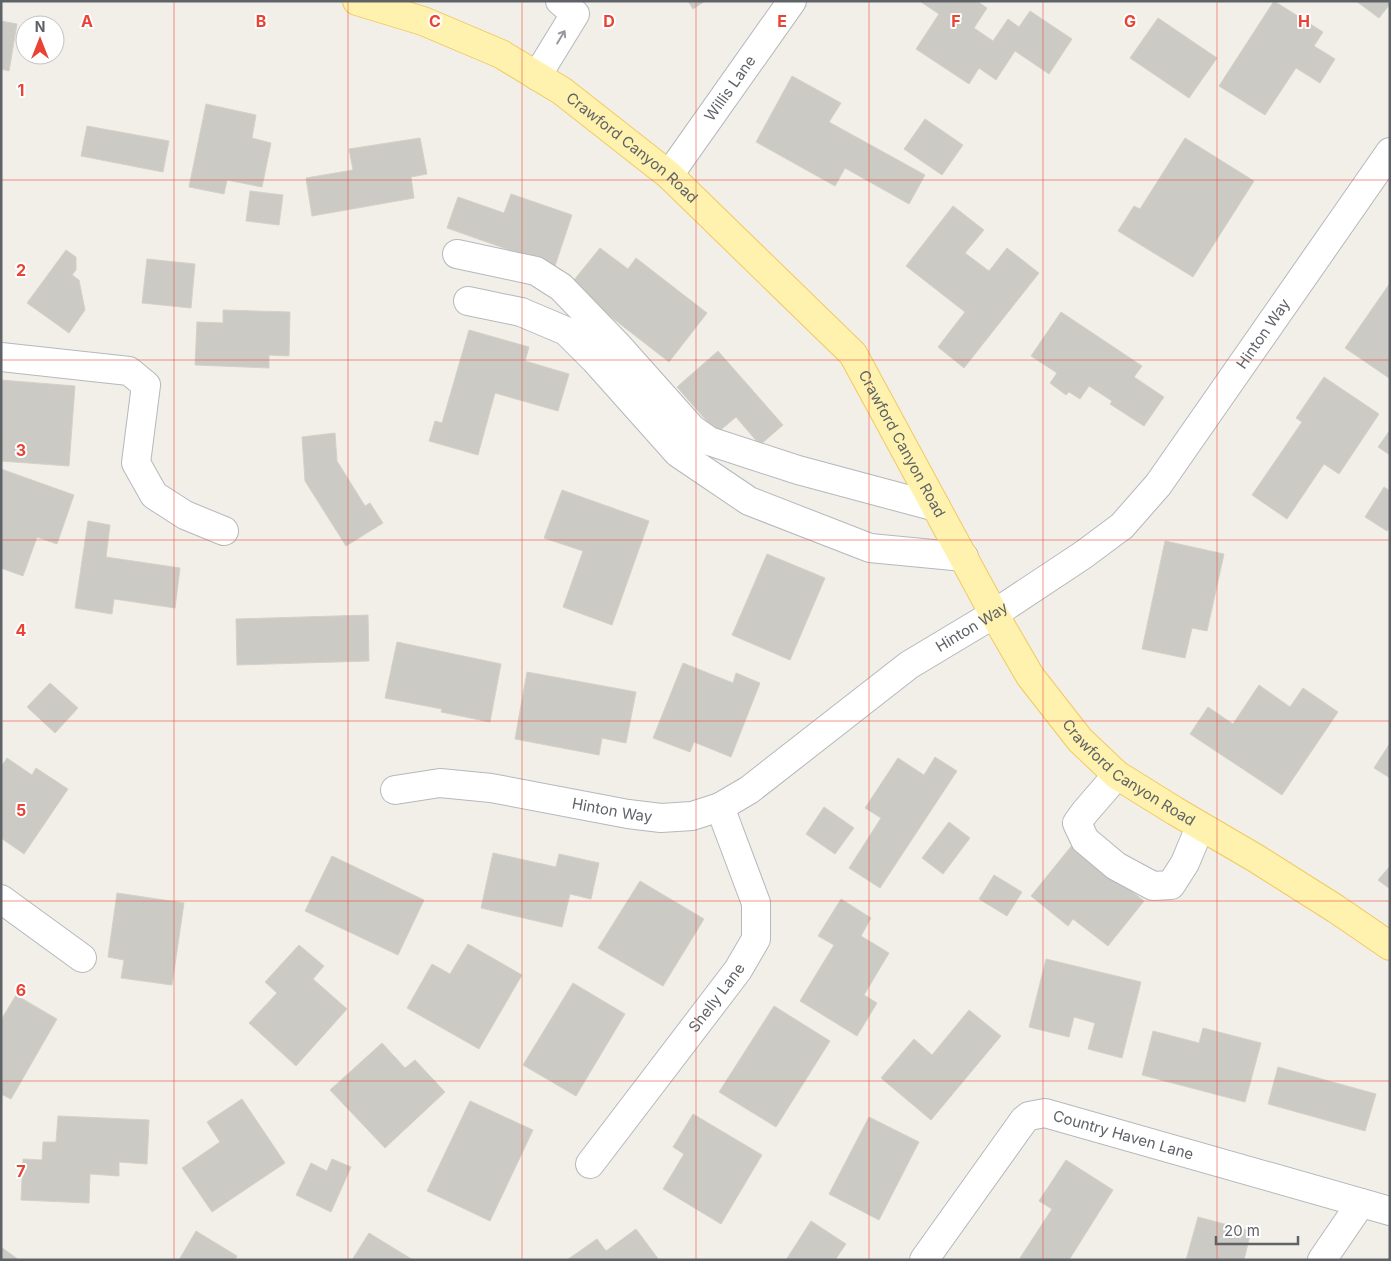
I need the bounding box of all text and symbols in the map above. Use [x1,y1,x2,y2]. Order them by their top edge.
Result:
text: A [81,11,93,31]
text: B [256,11,266,31]
text: C [429,11,441,31]
text: D [603,11,615,31]
text: E [777,11,787,31]
text: F [951,11,961,31]
text: G [1124,11,1136,31]
text: H [1298,11,1310,31]
north arrow [15,15,65,65]
text: N [35,18,45,35]
one-way arrow [556,30,566,44]
street label: Willis Lane [700,52,759,125]
text: 1 [18,80,24,100]
street label: Crawford Canyon Road [562,88,702,207]
text: 2 [16,260,26,280]
street label: Hinton Way [1232,294,1294,372]
street label: Crawford Canyon Road [855,367,950,521]
text: 3 [16,440,26,460]
street label: Hinton Way [932,597,1012,656]
text: 4 [16,620,27,640]
street label: Crawford Canyon Road [1058,715,1199,830]
street label: Hinton Way [570,794,654,826]
text: 5 [16,800,26,820]
street label: Shelly Lane [684,960,749,1036]
text: 6 [16,980,26,1000]
street label: Country Haven Lane [1051,1106,1196,1164]
text: 7 [16,1161,26,1181]
scale bar [1216,1214,1298,1246]
text: 20 m [1224,1221,1260,1240]

